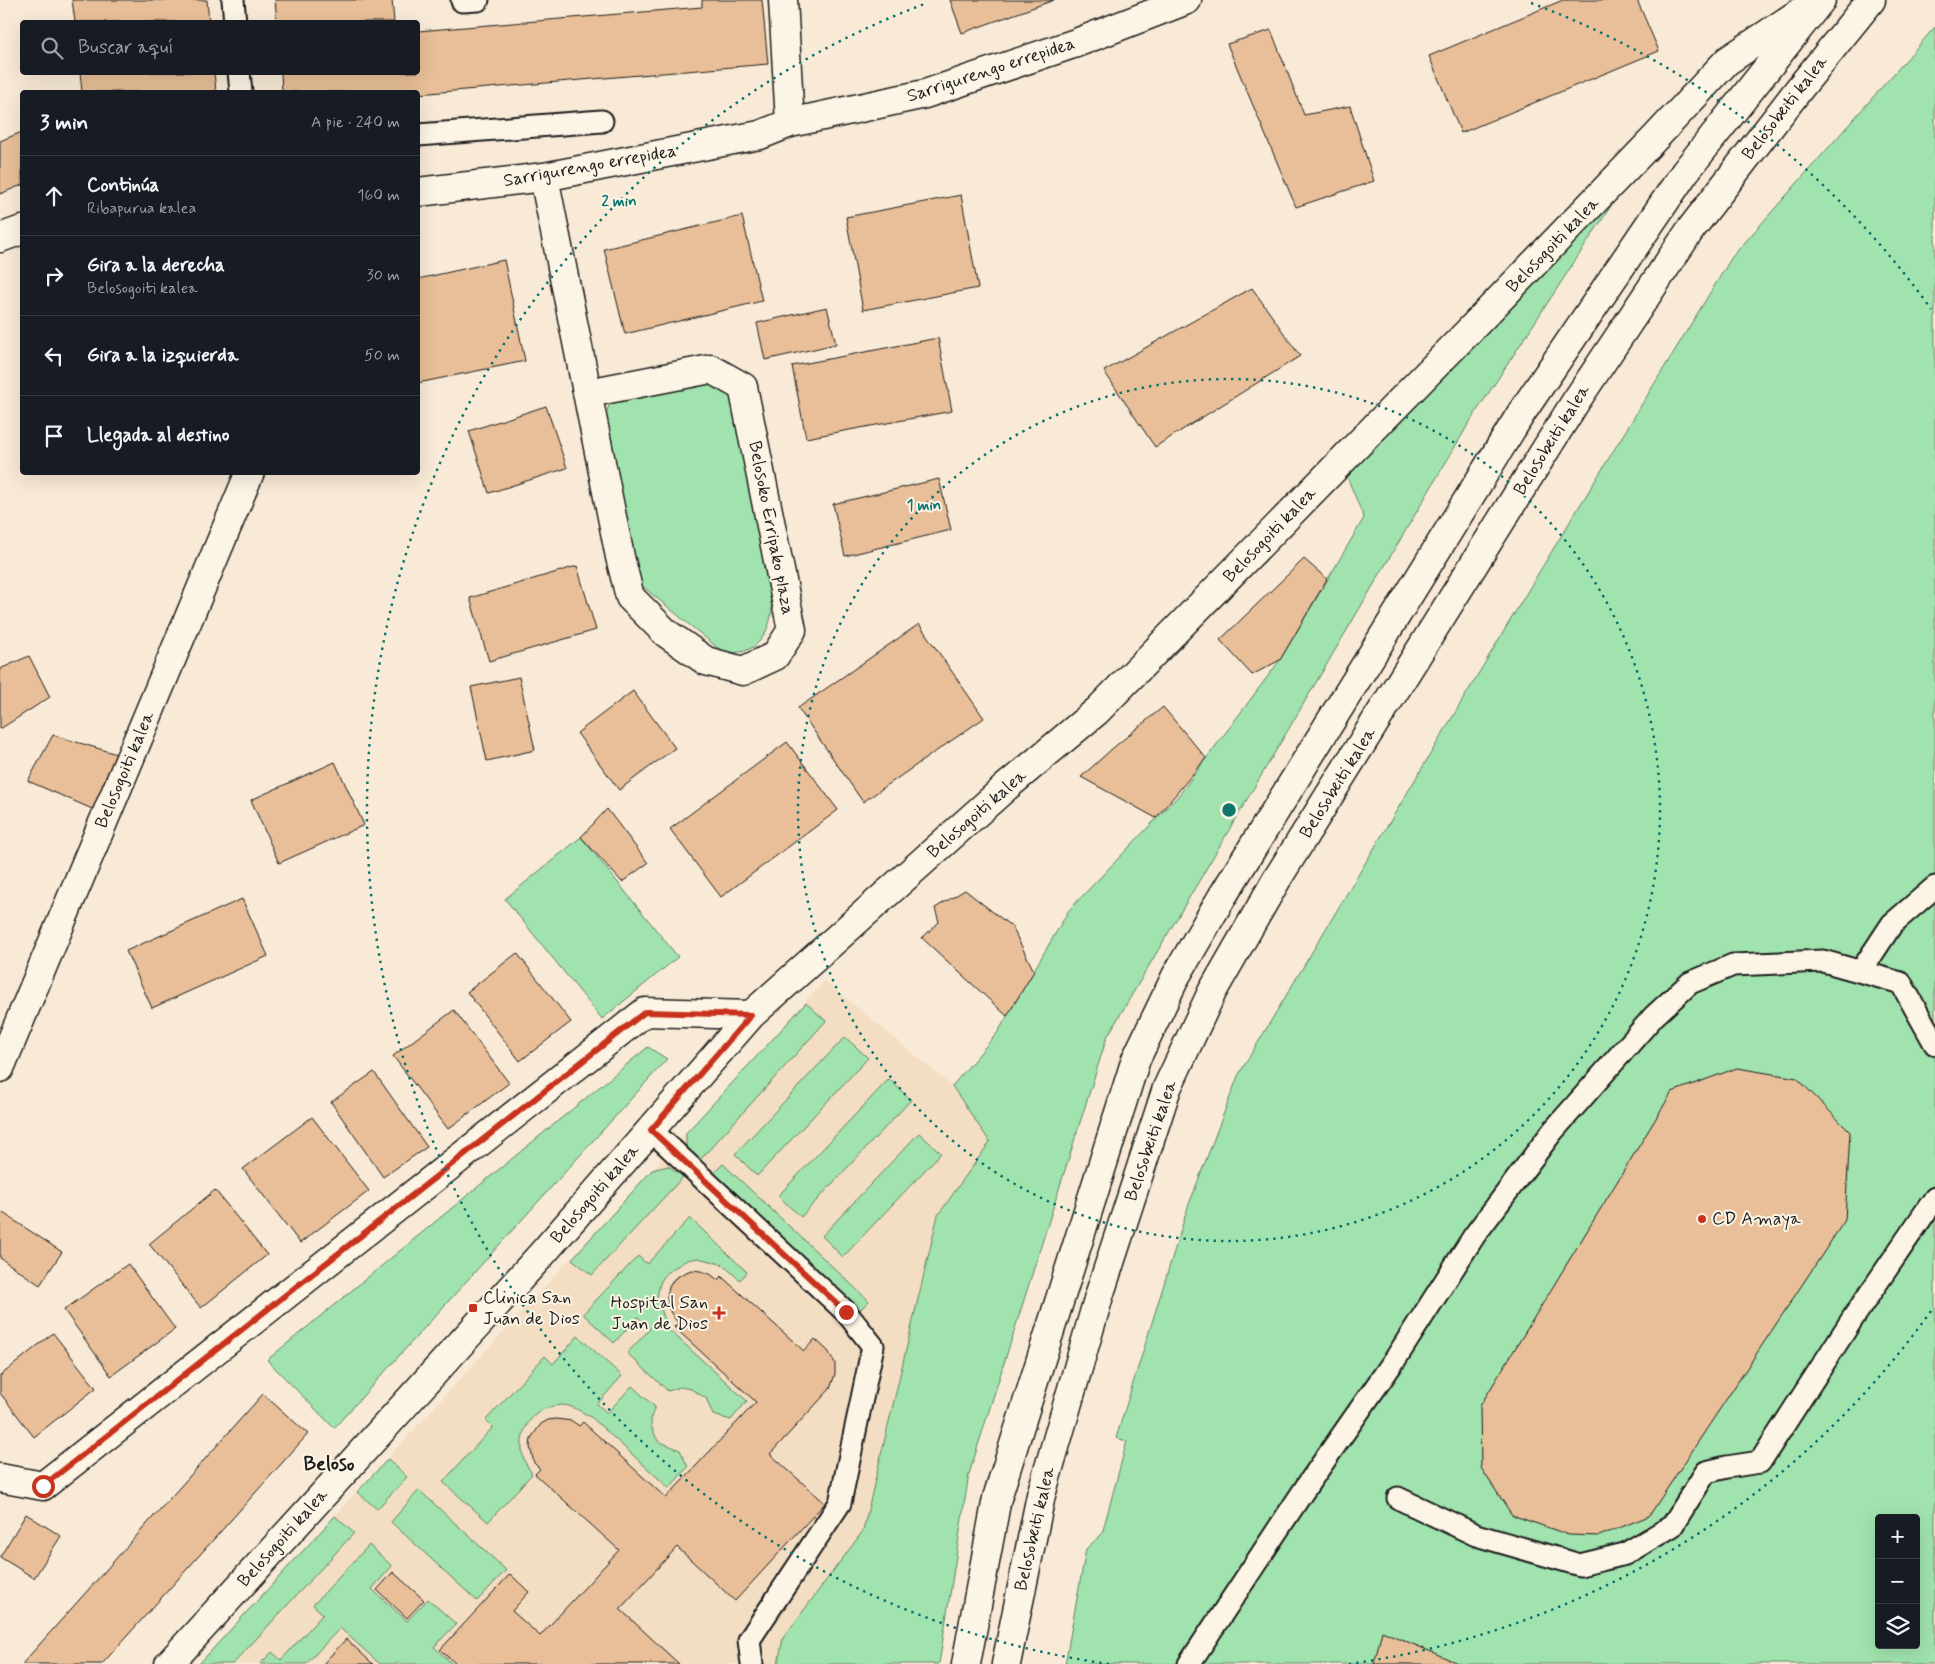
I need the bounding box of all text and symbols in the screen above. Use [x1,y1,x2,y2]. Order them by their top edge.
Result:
search box [20,20,420,75]
street label: Sarrigurengo errepidea [904,31,1078,109]
icon: search [38,34,66,62]
text: Buscar aquí [78,35,173,60]
street label: Belosobeiti kalea [1737,51,1833,165]
text: 3 min [40,109,88,137]
text: A pie · 240 m [311,112,400,133]
street label: Sarrigurengo errepidea [502,139,678,193]
text: Continúa [87,173,159,198]
icon: ahead [40,182,68,210]
text: 160 m [357,185,400,206]
text: 2 min [601,192,637,212]
street label: Belosogoiti kalea [1501,192,1605,298]
text: Ribapurua kalea [87,198,196,219]
text: Gira a la derecha [87,253,225,278]
icon: right [40,262,68,290]
text: 30 m [367,265,400,286]
text: Belosogoiti kalea [87,278,198,299]
icon: left [40,342,68,370]
text: Gira a la izquierda [87,343,238,368]
text: 50 m [364,345,400,366]
street label: Belosobeiti kalea [1508,380,1596,500]
icon: arrive [40,422,68,450]
text: Llegada al destino [87,423,229,448]
street label: Belosoko Erripako plaza [742,439,800,617]
street label: Belosogoiti kalea [1218,482,1322,588]
text: 1 min [907,496,941,516]
street label: Belosogoiti kalea [90,708,160,832]
street label: Belosobeiti kalea [1294,723,1382,843]
street label: Belosogoiti kalea [922,764,1032,864]
centre of rings [1220,801,1238,819]
street label: Belosobeiti kalea [1119,1077,1183,1205]
street label: Belosogoiti kalea [545,1139,645,1249]
place label: CD Amaya [1712,1207,1801,1231]
marker: CD Amaya [1696,1213,1708,1225]
place label: Clinica San Juan de Dios [483,1286,580,1331]
place label: Hospital San Juan de Dios [611,1291,708,1336]
route end [835,1301,858,1324]
marker: Clinica San Juan de Dios [467,1302,479,1314]
marker: Hospital San Juan de Dios [712,1306,726,1320]
district label: Beloso [303,1451,355,1478]
street label: Belosobeiti kalea [1009,1465,1061,1593]
route start [32,1475,55,1498]
street label: Belosogoiti kalea [232,1484,334,1592]
map controls [1875,1514,1920,1649]
button: + [1875,1514,1920,1559]
button: − [1875,1559,1920,1604]
button: layers [1875,1604,1920,1649]

